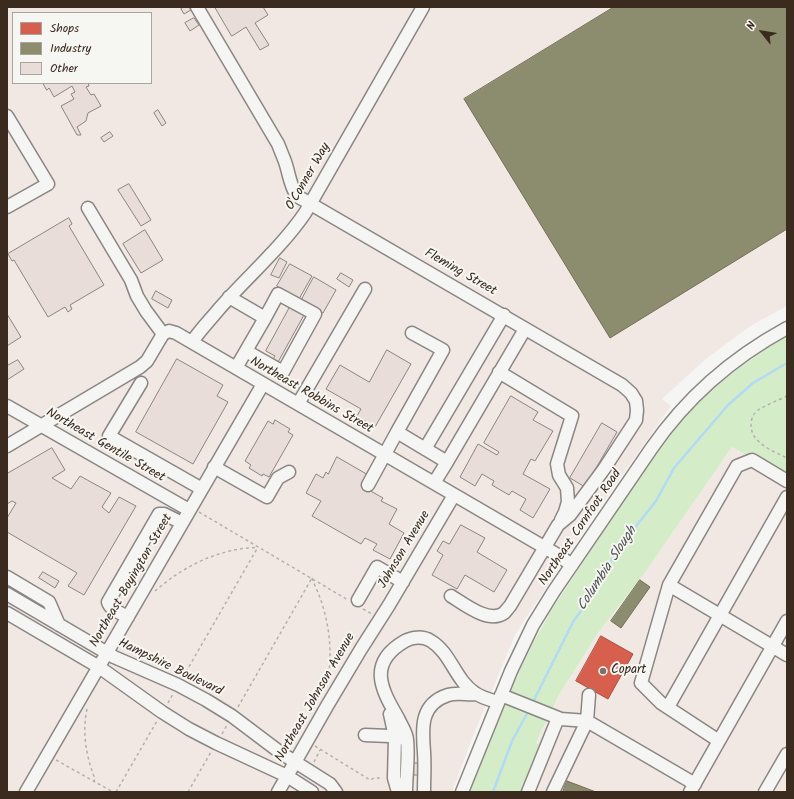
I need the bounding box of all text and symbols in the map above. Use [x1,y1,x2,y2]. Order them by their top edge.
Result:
legend [12,12,152,84]
north arrow [742,12,782,52]
text: N [742,18,761,34]
text: Shops [50,19,79,38]
text: Industry [50,39,91,58]
text: Other [50,59,78,78]
street label: O'Conner Way [283,141,335,213]
street label: Fleming Street [421,246,499,300]
street label: Northeast Robbins Street [247,354,375,438]
street label: Northeast Gentile Street [43,406,167,486]
street label: Northeast Cornfoot Road [536,467,626,589]
street label: Johnson Avenue [376,508,434,592]
street label: Northeast Boyington Street [87,512,177,650]
water label: Columbia Slough [575,524,641,614]
street label: Northeast Johnson Avenue [273,631,359,765]
street label: Hampshire Boulevard [115,636,225,700]
place label: Copart [611,663,646,679]
marker: Copart [598,666,608,676]

